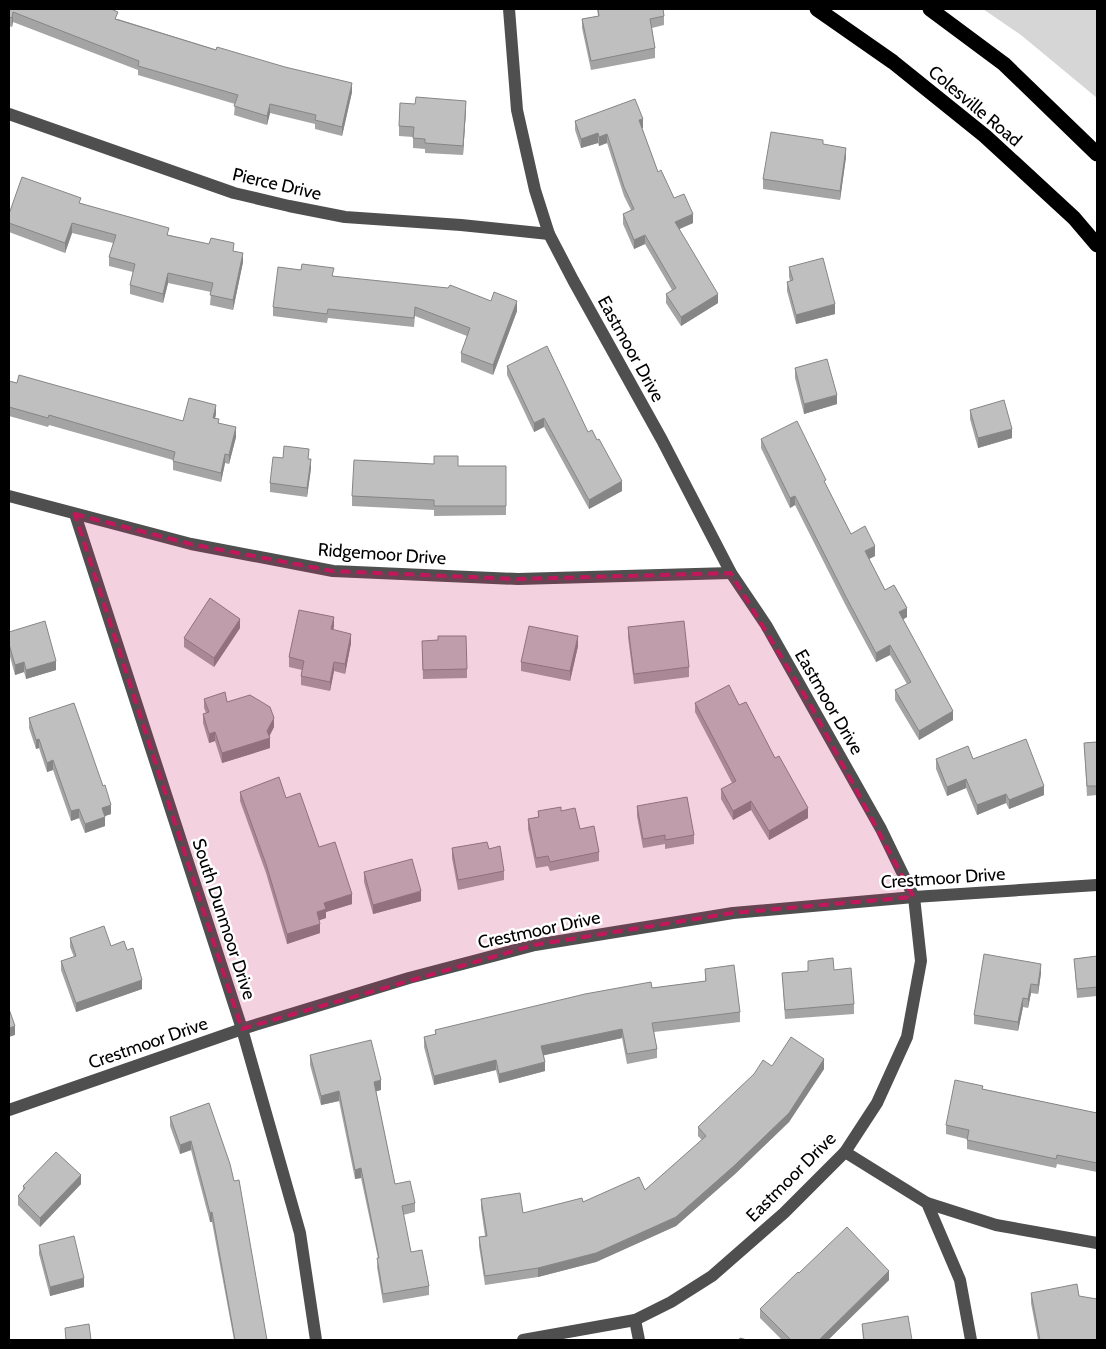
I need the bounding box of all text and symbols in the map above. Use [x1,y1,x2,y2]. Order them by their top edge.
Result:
street label: Colesville Road [924,61,1026,151]
street label: Pierce Drive [230,163,324,205]
street label: Eastmoor Drive [593,292,669,406]
street label: Ridgemoor Drive [317,539,447,569]
street label: Eastmoor Drive [790,645,868,759]
street label: South Dunmoor Drive [188,836,260,1002]
street label: Crestmoor Drive [880,863,1006,893]
street label: Crestmoor Drive [476,906,602,954]
street label: Crestmoor Drive [85,1012,211,1074]
street label: Eastmoor Drive [742,1128,840,1226]

